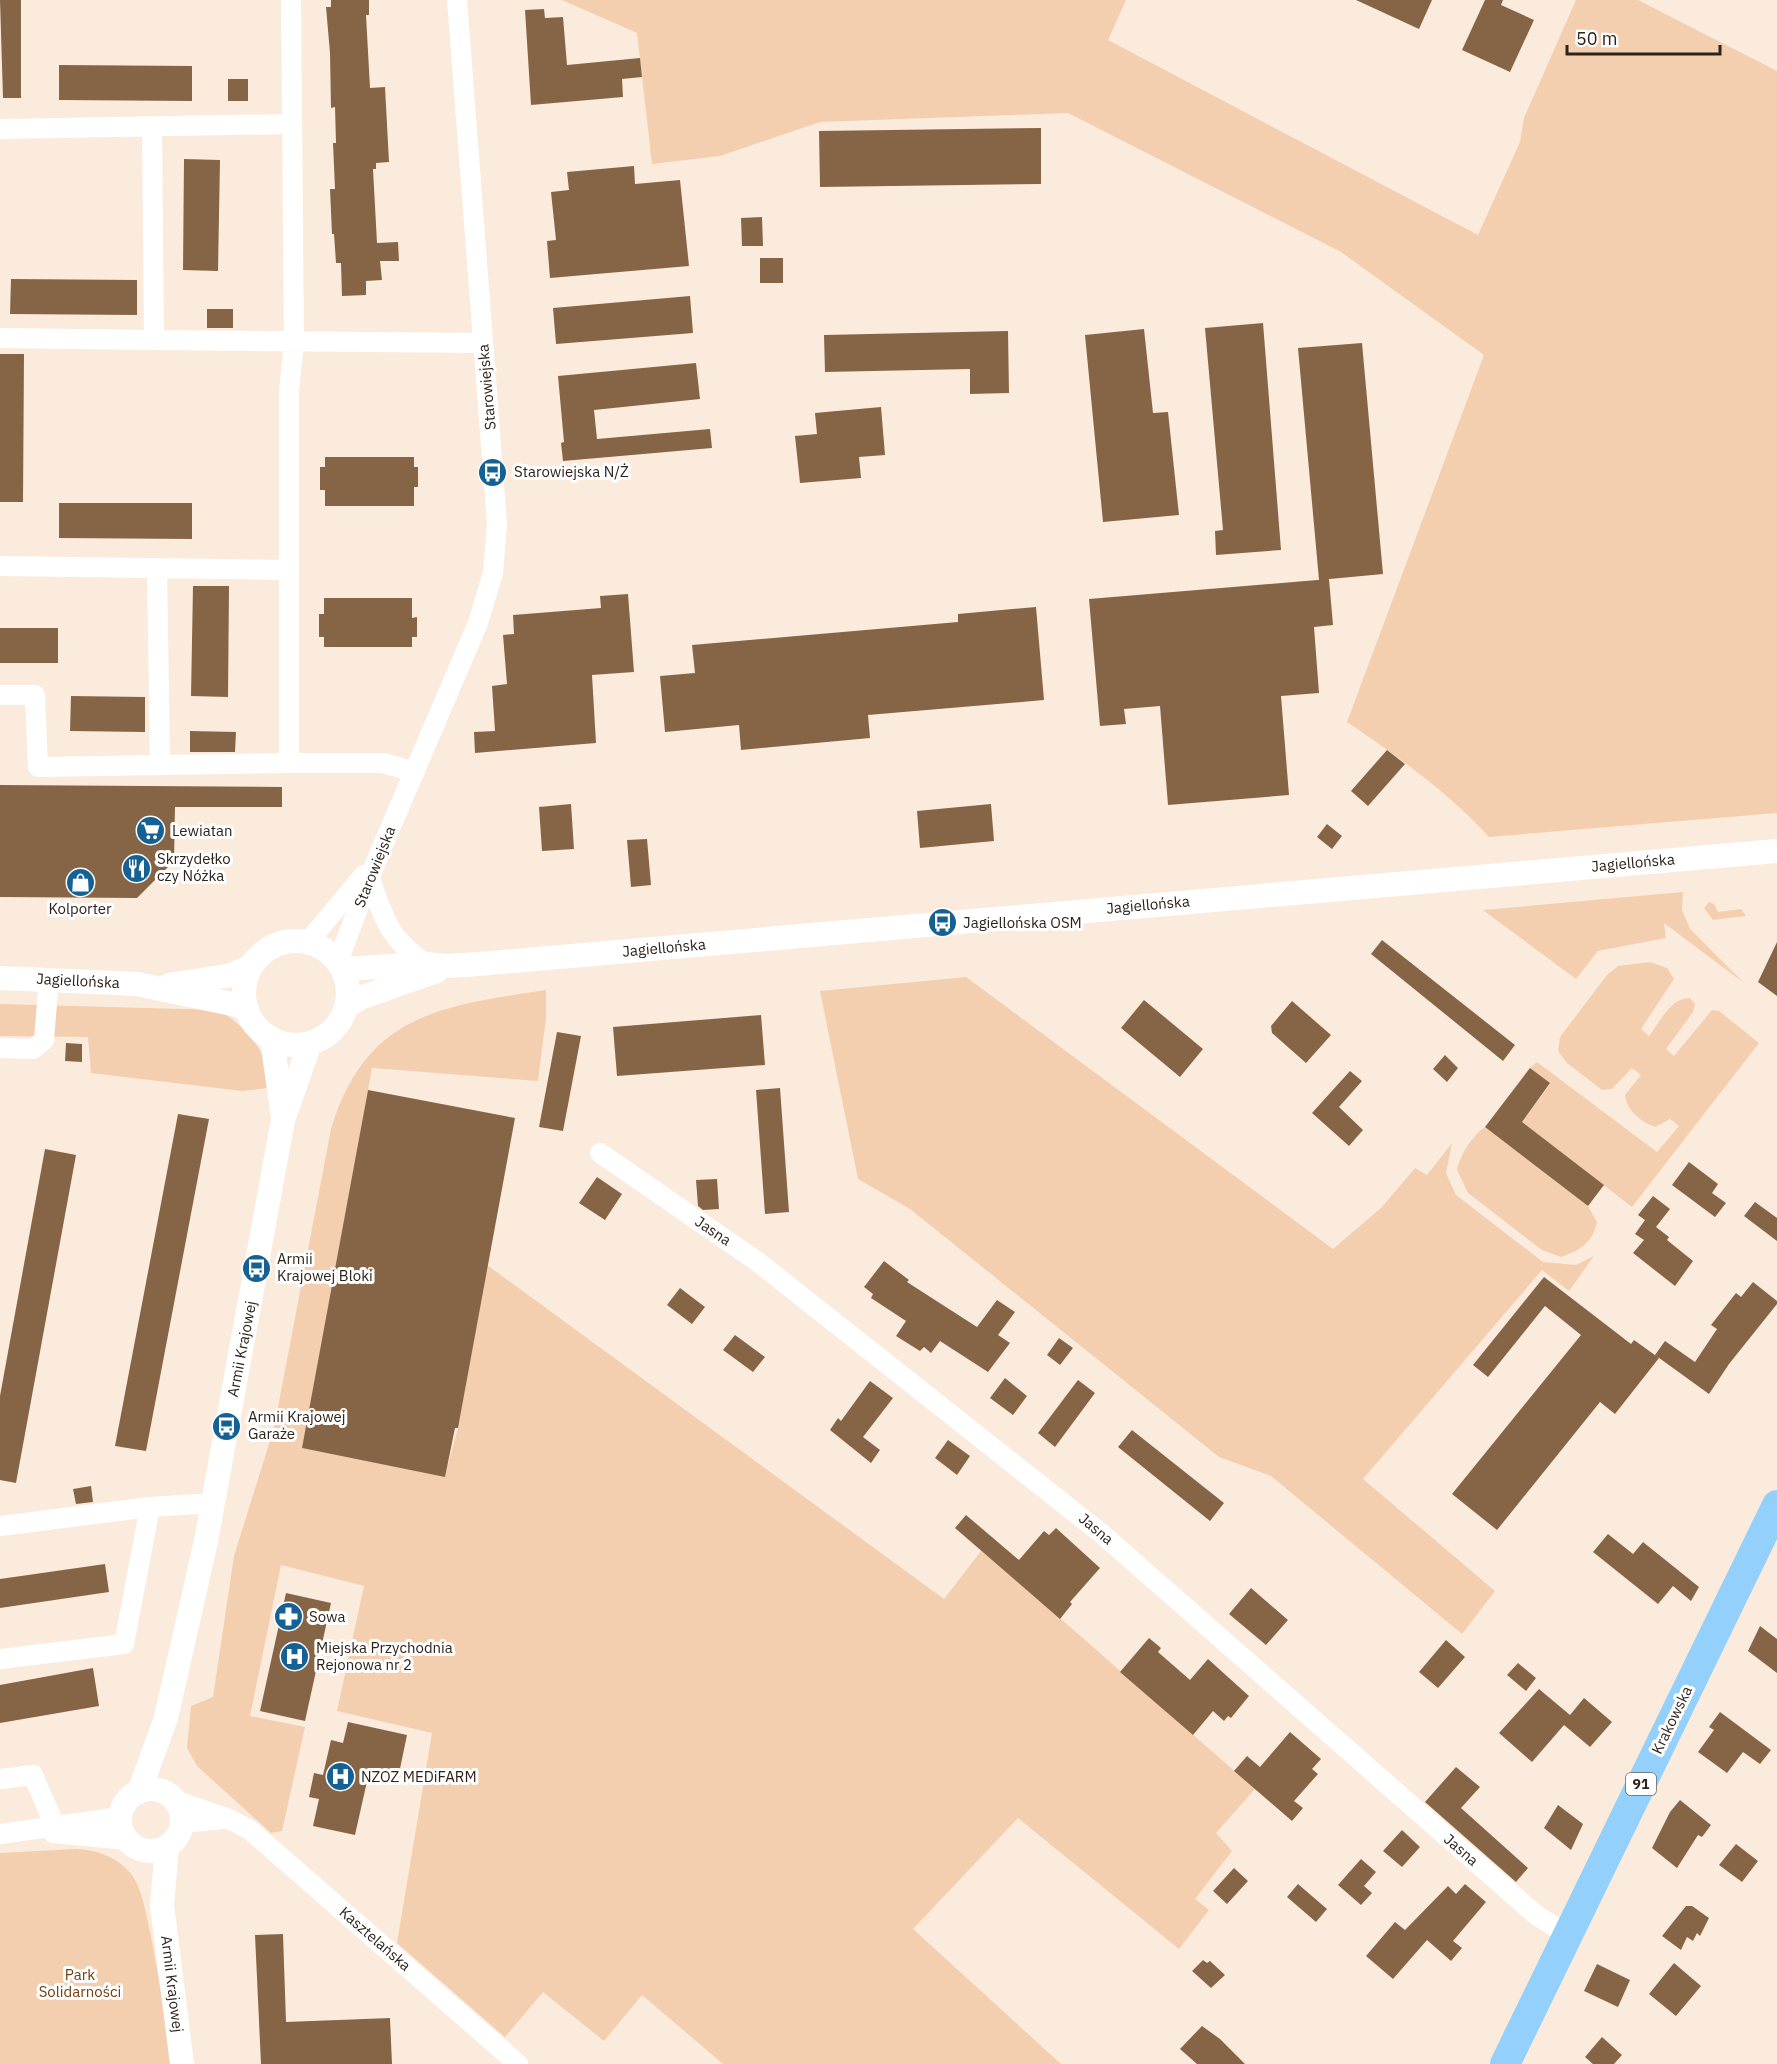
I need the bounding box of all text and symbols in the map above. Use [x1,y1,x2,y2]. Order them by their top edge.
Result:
scale bar [1567,18,1720,56]
text: 50 m [1576,27,1618,50]
street label: Starowiejska [473,343,500,431]
bus stop icon: Starowiejska N/Ż [477,456,509,488]
place label: Starowiejska N/Ż [514,462,629,481]
supermarket icon: Lewiatan [135,815,167,847]
place label: Lewiatan [172,821,233,840]
street label: Starowiejska [350,823,399,910]
place label: Skrzydełko czy Nóżka [157,849,231,885]
street label: Jagiellońska [1590,849,1675,876]
restaurant icon: Skrzydełko czy Nóżka [120,852,152,884]
shop icon: Kolporter [64,866,96,898]
street label: Jagiellońska [1105,891,1190,918]
place label: Kolporter [48,899,112,918]
bus stop icon: Jagiellońska OSM [926,907,958,939]
place label: Jagiellońska OSM [963,913,1082,932]
street label: Jagiellońska [621,934,706,961]
street label: Jagiellońska [36,969,120,992]
street label: Jasna [692,1212,735,1250]
place label: Armii Krajowej Bloki [277,1249,373,1285]
bus stop icon: Armii Krajowej Bloki [240,1252,272,1284]
street label: Armii Krajowej [223,1299,260,1399]
place label: Armii Krajowej Garaże [248,1407,346,1443]
bus stop icon: Armii Krajowej Garaże [211,1410,243,1442]
street label: Jasna [1075,1509,1118,1549]
pharmacy icon: Sowa [272,1601,304,1633]
place label: Sowa [309,1607,345,1626]
place label: Miejska Przychodnia Rejonowa nr 2 [316,1638,453,1674]
hospital icon: Miejska Przychodnia Rejonowa nr 2 [279,1641,311,1673]
street label: Krakowska [1647,1683,1696,1757]
hospital icon: NZOZ MEDiFARM [324,1761,356,1793]
place label: NZOZ MEDiFARM [361,1767,477,1786]
road number: 91 [1626,1773,1656,1795]
street label: Jasna [1440,1829,1482,1870]
street label: Kasztelańska [336,1902,415,1975]
street label: Armii Krajowej [157,1934,188,2034]
park label: Park Solidarności [39,1965,121,2001]

